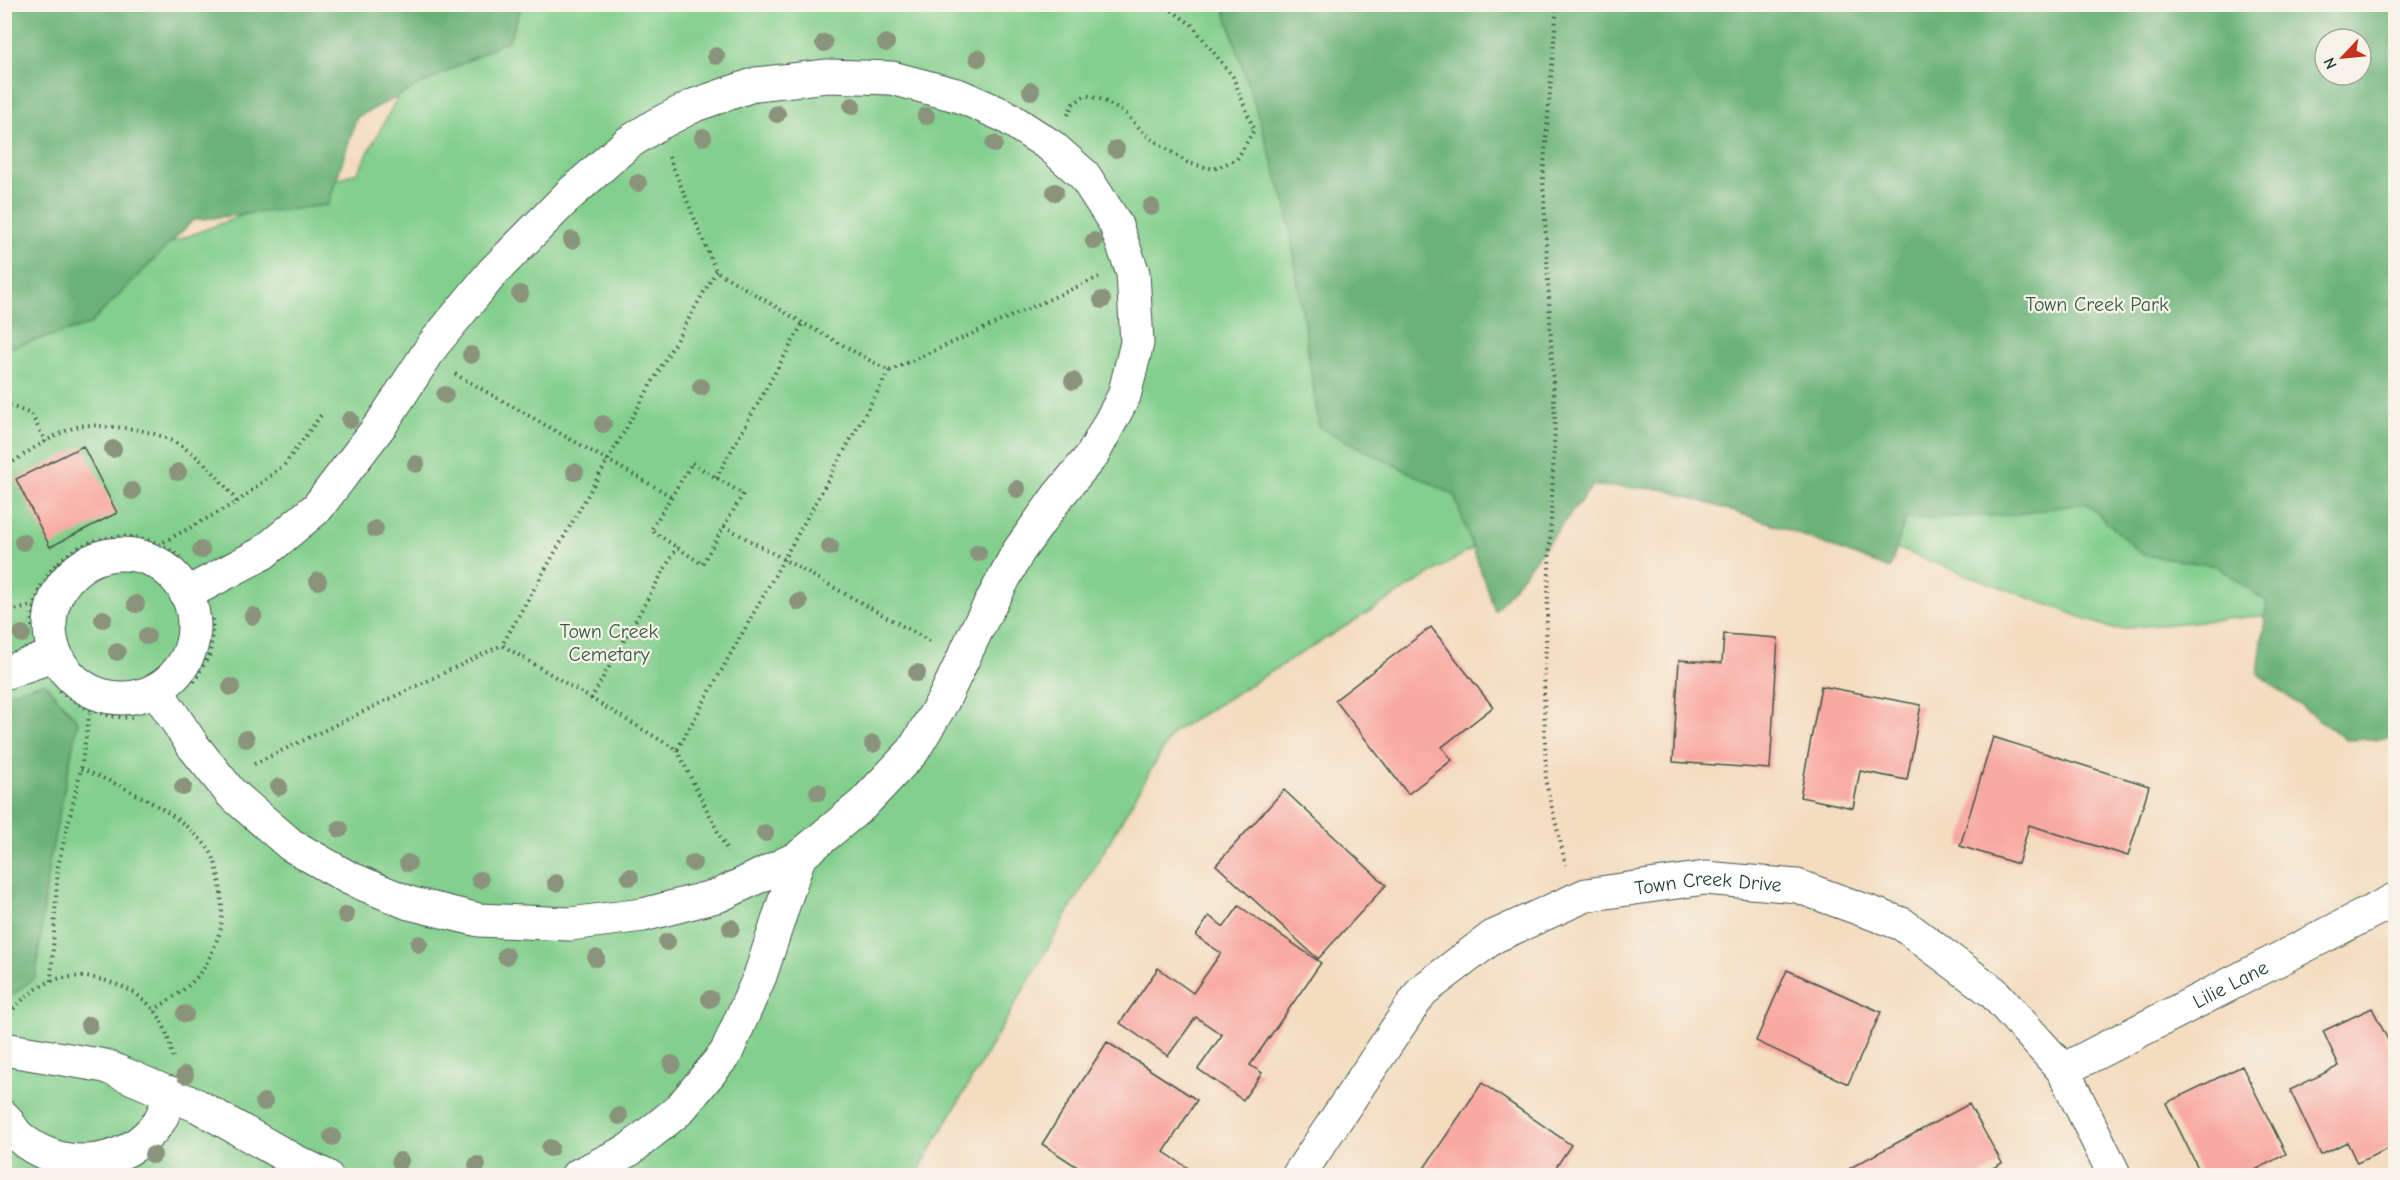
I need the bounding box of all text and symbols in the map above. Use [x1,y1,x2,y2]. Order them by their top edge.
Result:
north arrow [2313,27,2373,87]
text: N [2320,55,2341,72]
park label: Town Creek Park [2025,293,2169,316]
park label: Town Creek Cemetary [560,620,658,666]
street label: Town Creek Drive [1633,867,1783,900]
street label: Lilie Lane [2189,956,2272,1013]

